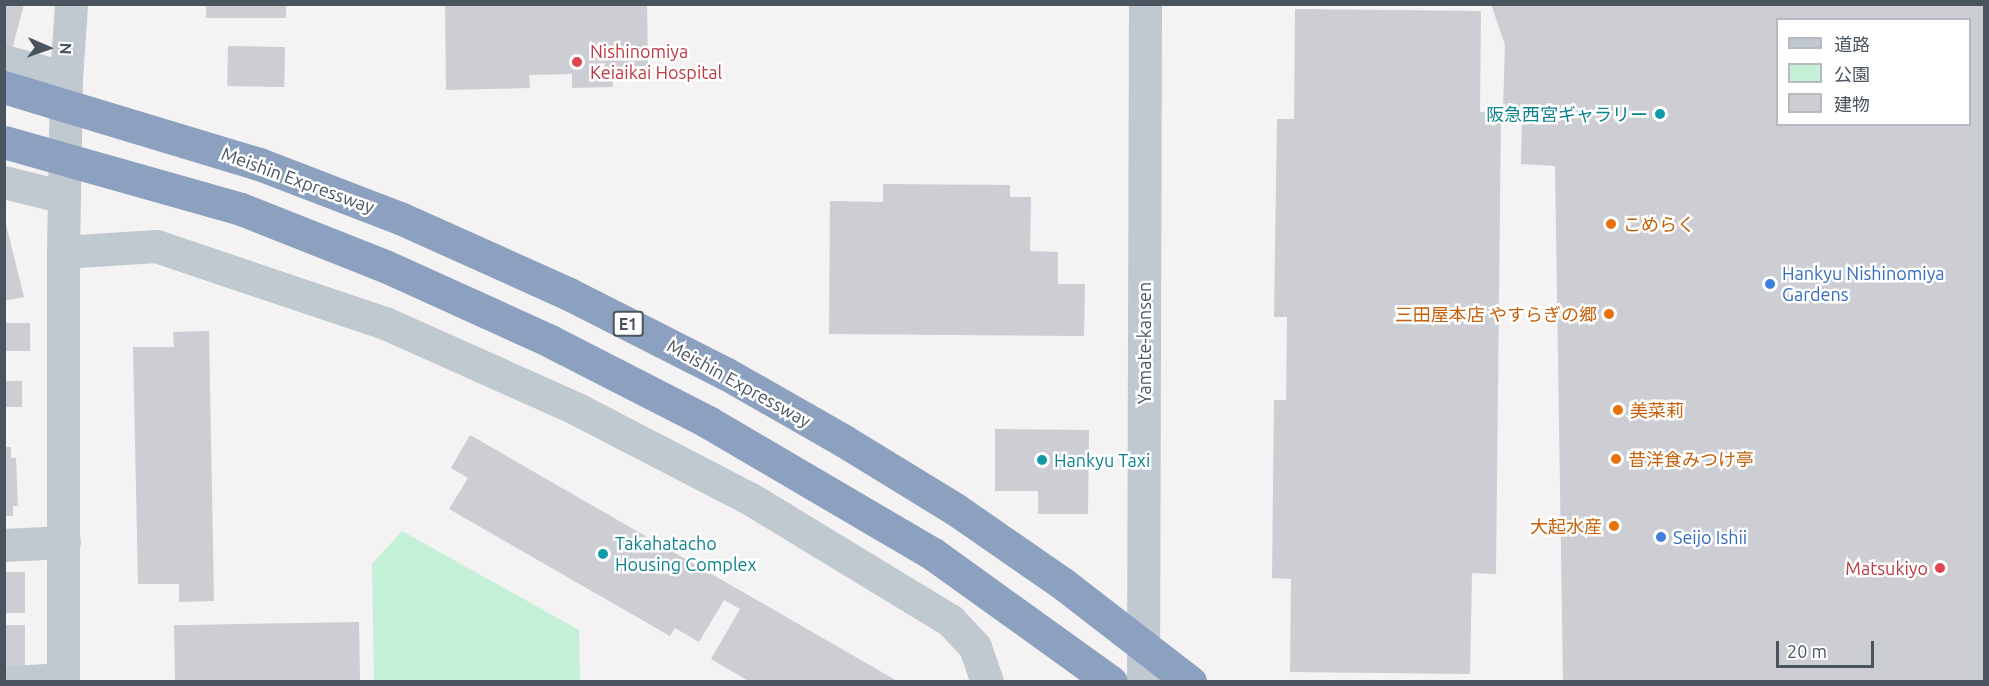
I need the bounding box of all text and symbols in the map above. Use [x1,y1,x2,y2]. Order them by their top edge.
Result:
north arrow [18,18,78,78]
legend [1776,18,1971,126]
text: 道路 [1834,34,1870,54]
place label: Nishinomiya Keiaikai Hospital [590,41,722,84]
text: N [57,42,75,55]
marker: Nishinomiya Keiaikai Hospital [568,53,586,71]
text: 公園 [1834,64,1870,84]
text: 建物 [1834,94,1870,114]
place label: 阪急西宮ギャラリー [1486,103,1648,125]
marker: 阪急西宮ギャラリー [1653,107,1667,121]
street label: Meishin Expressway [219,142,377,218]
place label: こめらく [1623,213,1695,235]
marker: こめらく [1604,217,1618,231]
place label: Hankyu Nishinomiya Gardens [1782,263,1945,306]
marker: Hankyu Nishinomiya Gardens [1763,277,1777,291]
street label: Yamate-kansen [1133,282,1155,404]
place label: 三田屋本店 やすらぎの郷 [1395,303,1597,325]
marker: 三田屋本店 やすらぎの郷 [1602,307,1616,321]
road number: E1 [612,311,644,337]
street label: Meishin Expressway [663,335,815,431]
place label: 美菜莉 [1630,399,1684,421]
marker: 美菜莉 [1611,403,1625,417]
place label: 昔洋食みつけ亭 [1628,448,1754,470]
place label: Hankyu Taxi [1054,449,1150,471]
marker: 昔洋食みつけ亭 [1609,452,1623,466]
marker: Hankyu Taxi [1035,453,1049,467]
place label: 大起水産 [1530,515,1602,537]
marker: 大起水産 [1607,519,1621,533]
place label: Seijo Ishii [1673,526,1747,548]
marker: Seijo Ishii [1654,530,1668,544]
place label: Takahatacho Housing Complex [615,533,757,576]
marker: Takahatacho Housing Complex [596,547,610,561]
place label: Matsukiyo [1845,557,1928,579]
marker: Matsukiyo [1933,561,1947,575]
scale bar [1779,629,1876,667]
text: 20 m [1787,641,1827,661]

